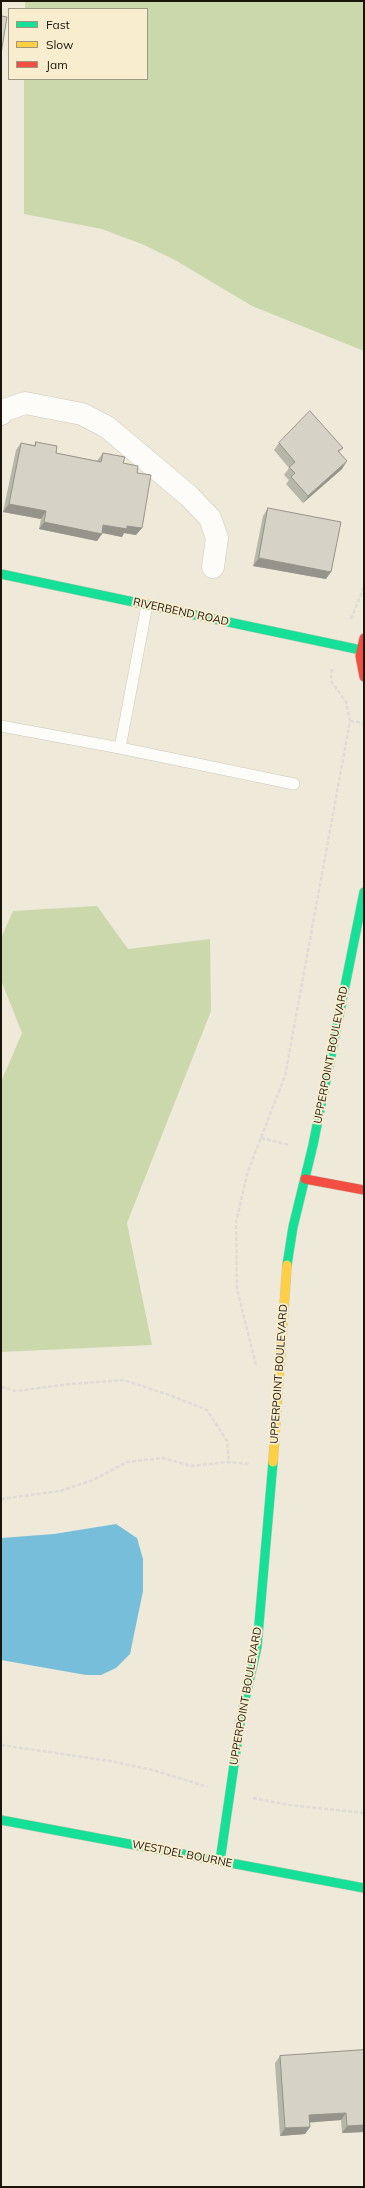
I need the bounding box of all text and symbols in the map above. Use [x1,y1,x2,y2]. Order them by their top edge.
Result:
legend [8,8,148,80]
text: Fast [46,17,70,32]
text: Slow [46,37,74,52]
text: Jam [46,57,68,72]
street label: RIVERBEND ROAD [132,595,230,629]
street label: UPPERPOINT BOULEVARD [311,985,351,1125]
street label: UPPERPOINT BOULEVARD [268,1304,290,1444]
street label: UPPERPOINT BOULEVARD [227,1626,265,1766]
street label: WESTDEL BOURNE [131,1838,233,1870]

